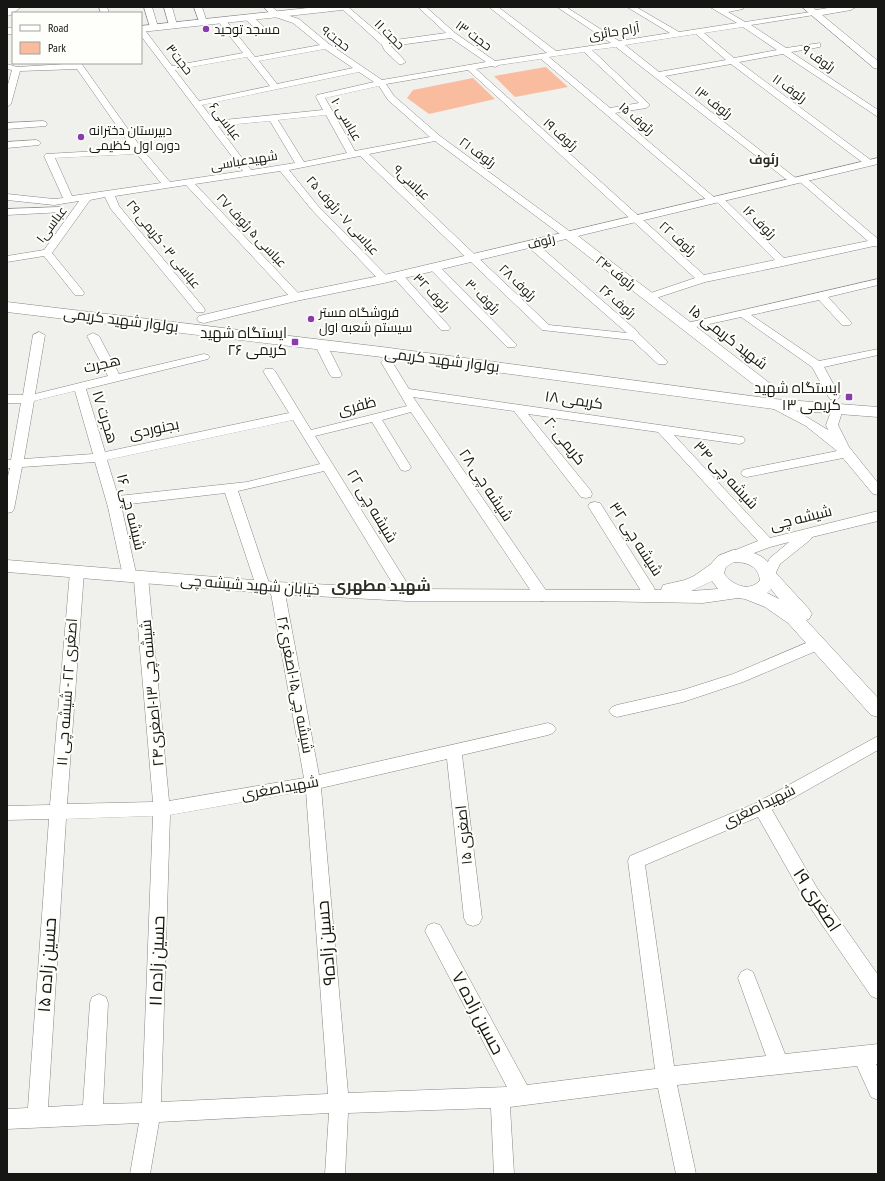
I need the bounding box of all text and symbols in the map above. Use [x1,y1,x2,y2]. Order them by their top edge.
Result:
legend [12,12,142,64]
street label: حجت ۱۱ [371,15,409,53]
street label: حجت ۱۳ [452,16,495,54]
street label: آرام حائری [587,19,641,45]
text: Road [48,20,68,35]
place label: مسجد توحید [214,21,280,38]
street label: حجت۹ [318,22,354,55]
marker: مسجد توحید [201,24,211,34]
text: Park [48,40,66,55]
street label: حجت۳ [162,40,197,78]
street label: رئوف ۹ [799,41,839,76]
street label: رئوف ۱۱ [769,70,810,107]
street label: رئوف ۱۳ [691,82,736,122]
street label: عباسی ۱۰ [327,94,366,144]
street label: رئوف ۱۵ [615,98,658,138]
street label: عباسی۶ [206,99,246,144]
street label: رئوف ۱۹ [540,114,582,155]
place label: دبیرستان دخترانه دوره اول کظیمی [89,122,180,154]
marker: دبیرستان دخترانه دوره اول کظیمی [76,132,86,142]
street label: رئوف ۲۱ [456,133,499,171]
street label: شهیدعباسی [209,147,279,174]
district label: رئوف [749,151,779,168]
street label: عباسی۹ [390,161,434,204]
street label: عباسی ۷ - رئوف ۲۵ [302,172,383,259]
street label: عباسی ۵ رئوف ۲۷ [213,190,291,271]
street label: عباسی ۳ - کریمی ۲۹ [123,196,205,292]
street label: رئوف ۱۶ [739,202,780,243]
street label: عباسی۱ [32,203,71,246]
street label: رئوف ۲۲ [656,217,700,260]
street label: رئوف [526,230,557,253]
street label: رئوف ۲۴ [592,252,639,293]
street label: رئوف ۲۸ [495,260,540,304]
street label: رئوف ۳۲ [410,270,454,315]
street label: رئوف ۳۰ [462,275,504,317]
street label: رئوف ۲۶ [596,281,640,322]
street label: شهید کریمی ۱۵ [684,300,772,374]
street label: بولوار شهید کریمی [62,303,180,337]
place label: فروشگاه مستر سیستم شعبه اول [318,304,412,337]
marker: فروشگاه مستر سیستم شعبه اول [306,314,316,324]
place label: ایستگاه شهید کریمی ۲۶ [200,323,287,360]
marker: ایستگاه شهید کریمی ۲۶ [290,337,300,347]
street label: بولوار شهید کریمی [383,343,501,377]
street label: هجرت [82,350,122,377]
place label: ایستگاه شهید کریمی ۱۳ [754,378,841,415]
street label: کریمی ۱۸ [544,386,604,414]
street label: هجرت ۱۷ [88,388,123,446]
street label: ظفری [336,392,378,420]
marker: ایستگاه شهید کریمی ۱۳ [844,392,854,402]
street label: کریمی ۲۰ [540,413,590,469]
street label: بجنوردی [127,414,181,444]
street label: شیشه چی ۳۴ [689,437,763,513]
street label: شیشه چی ۲۸ [454,445,518,525]
street label: شیشه چی ۲۲ [342,466,402,546]
street label: شیشه چی ۱۶ [112,472,150,552]
street label: شیشه چی ۳۲ [605,498,667,580]
street label: شیشه چی [768,501,834,535]
street label: خیابان شهید شیشه چی [180,570,320,600]
district label: شهید مطهری [331,575,431,595]
street label: شیشه چی۱۵-اصغری۲۶ [272,615,318,755]
street label: اصغری ۲۲ - شیشه چی ۱۱ [52,617,82,767]
street label: شیشه چی ۱۳-اصغری۲۴ [136,619,168,767]
street label: شهیداصغری [240,771,320,805]
street label: شهیداصغری [719,780,799,832]
street label: اصغری ۱۵ [451,804,477,866]
street label: اصغری ۱۹ [788,864,846,936]
street label: حسین زاده۹ [310,900,341,987]
street label: حسین زاده ۱۱ [143,915,170,1007]
street label: حسین زاده ۱۵ [32,917,61,1013]
street label: حسین زاده ۷ [447,967,510,1058]

